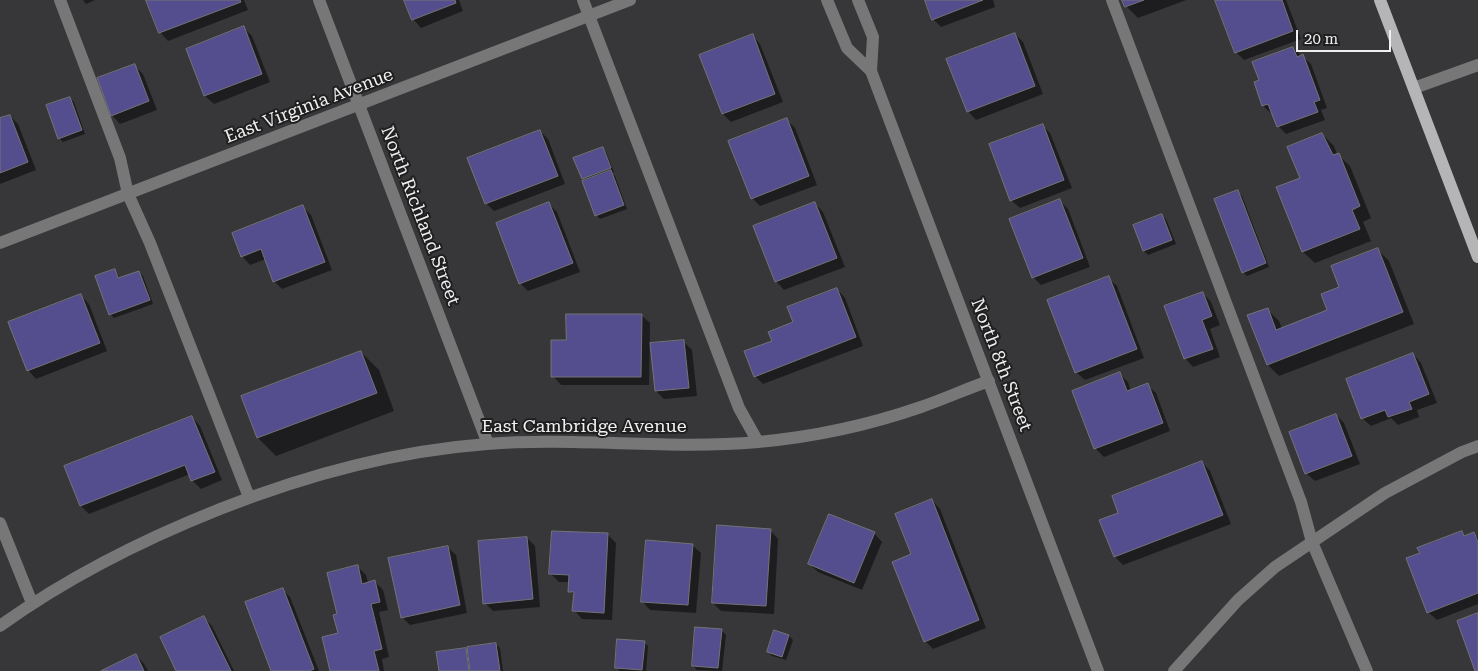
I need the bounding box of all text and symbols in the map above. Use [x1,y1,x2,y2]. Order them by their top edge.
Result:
scale bar [1298,20,1393,52]
text: 20 m [1304,30,1338,48]
street label: East Virginia Avenue [222,64,396,148]
street label: North Richland Street [376,123,464,309]
street label: North 8th Street [966,296,1036,434]
street label: East Cambridge Avenue [481,416,687,438]

